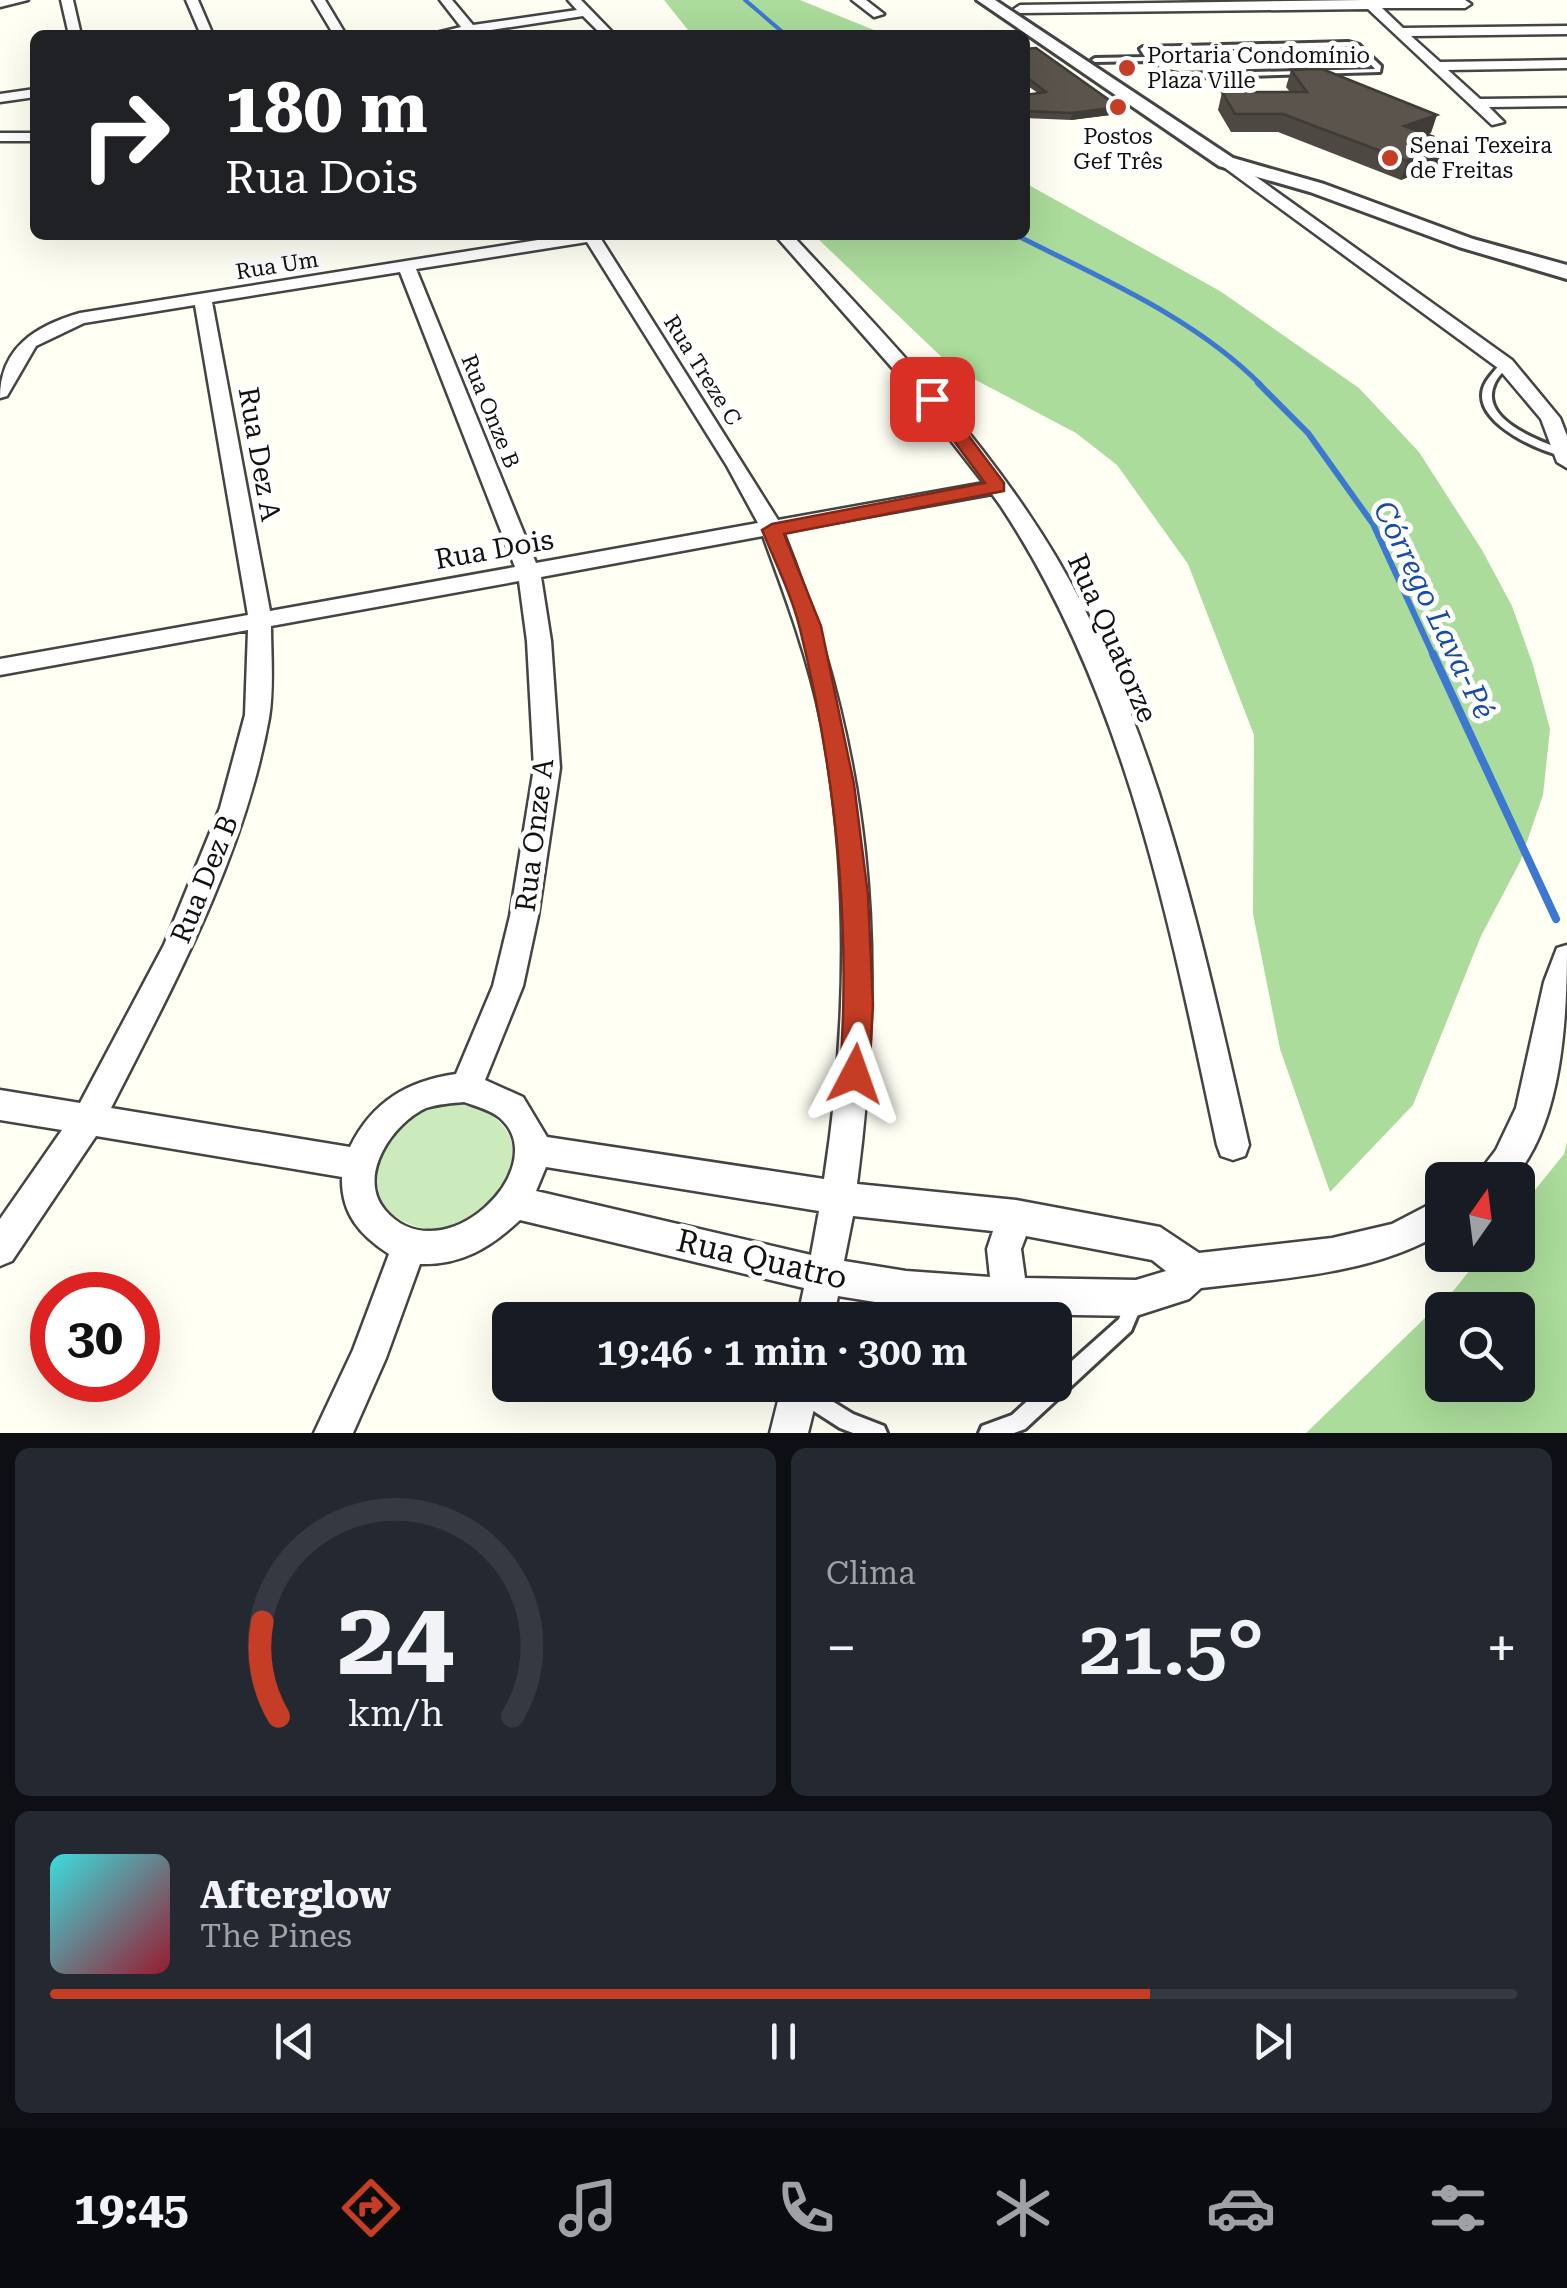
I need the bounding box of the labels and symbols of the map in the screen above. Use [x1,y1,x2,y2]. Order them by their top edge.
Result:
place label: Portaria Condomínio Plaza Ville [1147,43,1370,93]
marker: Portaria Condomínio Plaza Ville [1116,57,1138,79]
marker: Postos Gef Três [1107,96,1129,118]
place label: Postos Gef Três [1073,124,1163,174]
place label: Senai Texeira de Freitas [1410,133,1552,183]
marker: Senai Texeira de Freitas [1379,147,1401,169]
street label: Rua Um [234,247,320,284]
street label: Rua Treze C [659,311,746,430]
street label: Rua Onze B [456,351,525,472]
pin [890,357,975,442]
street label: Rua Dez A [231,385,288,524]
water label: Córrego Lava-Pé [1367,495,1502,724]
street label: Rua Dois [432,523,556,576]
street label: Rua Quatorze [1061,549,1164,727]
street label: Rua Onze A [509,756,560,914]
street label: Rua Dez B [164,811,245,948]
position arrow [803,1022,907,1126]
north arrow [1425,1162,1535,1272]
street label: Rua Quatro [673,1221,851,1297]
speed limit sign: 30 [30,1272,160,1402]

